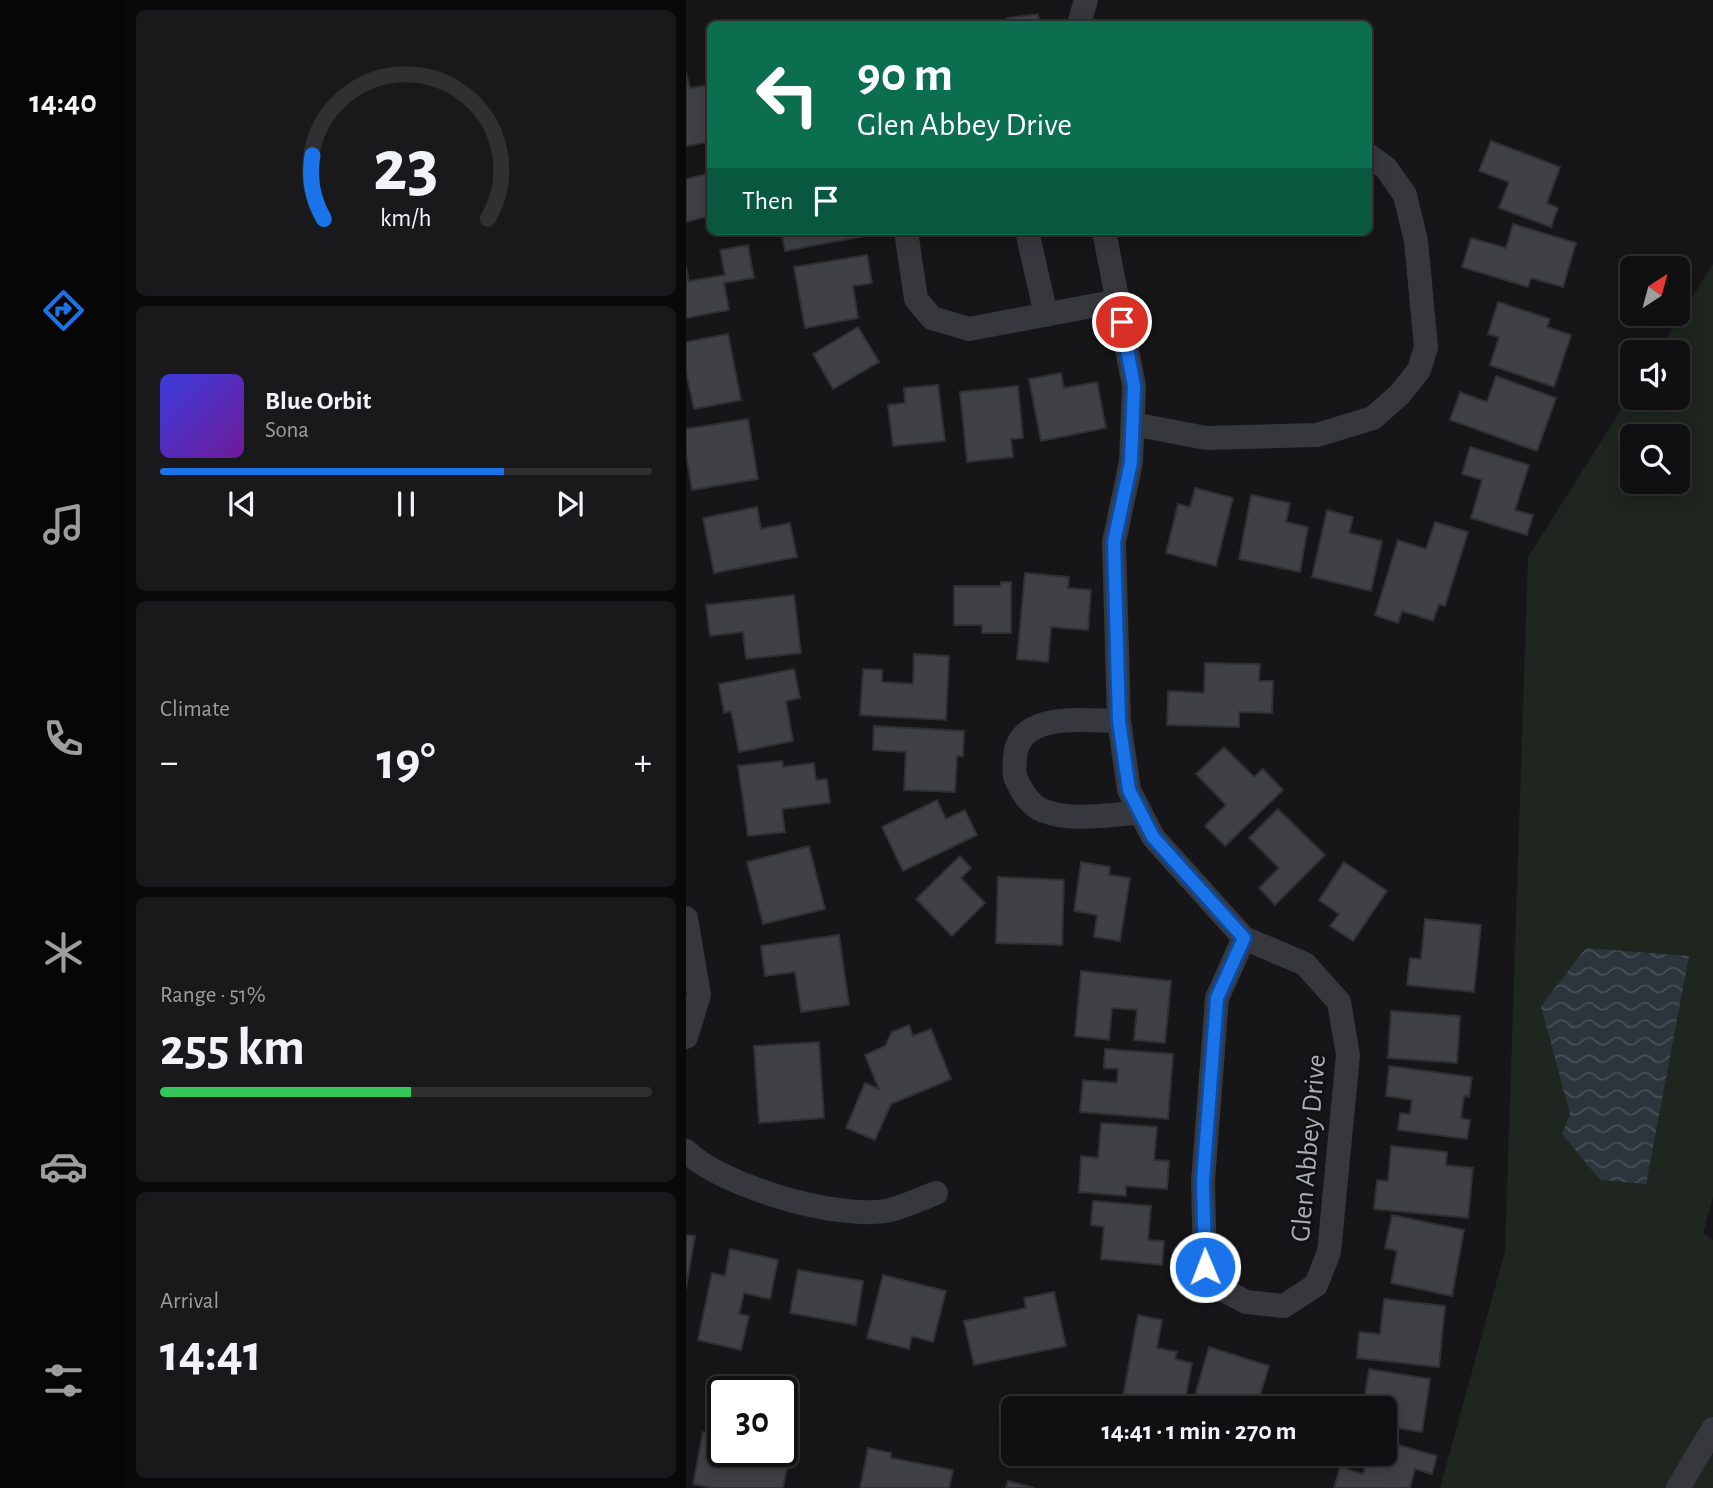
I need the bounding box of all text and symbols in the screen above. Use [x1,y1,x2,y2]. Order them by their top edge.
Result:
icon: left [742,49,833,140]
text: 90 m [857,51,953,100]
text: 14:40 [29,86,97,118]
text: Glen Abbey Drive [857,109,1072,141]
text: 23 [373,131,439,204]
icon: arrive [807,182,845,220]
text: Then [742,188,793,214]
text: km/h [380,206,432,231]
north arrow [1620,256,1690,326]
map controls [1620,256,1690,494]
icon: directions [39,286,88,335]
pin [1092,292,1152,352]
icon: arrive [1103,303,1141,341]
button: sound [1620,340,1690,410]
text: Blue Orbit [265,388,371,414]
text: Sona [265,419,309,442]
button: search [1620,424,1690,494]
icon: previous [223,485,261,523]
icon: pause [387,485,425,523]
icon: next [551,485,589,523]
icon: music [39,500,88,549]
text: Climate [160,698,230,721]
icon: phone [39,714,88,763]
text: 19° [376,736,436,788]
text: − [160,744,178,782]
text: + [634,744,652,782]
icon: climate [39,928,88,977]
text: Range · 51% [160,984,266,1007]
text: 255 km [160,1022,305,1074]
street label: Glen Abbey Drive [1287,1053,1331,1243]
icon: car [39,1142,88,1191]
position arrow [1168,1230,1242,1304]
text: Arrival [160,1290,219,1313]
text: 14:41 [160,1328,262,1380]
icon: filters [39,1356,88,1405]
speed limit sign: 30 [707,1376,798,1467]
text: 14:41 · 1 min · 270 m [1101,1418,1297,1444]

